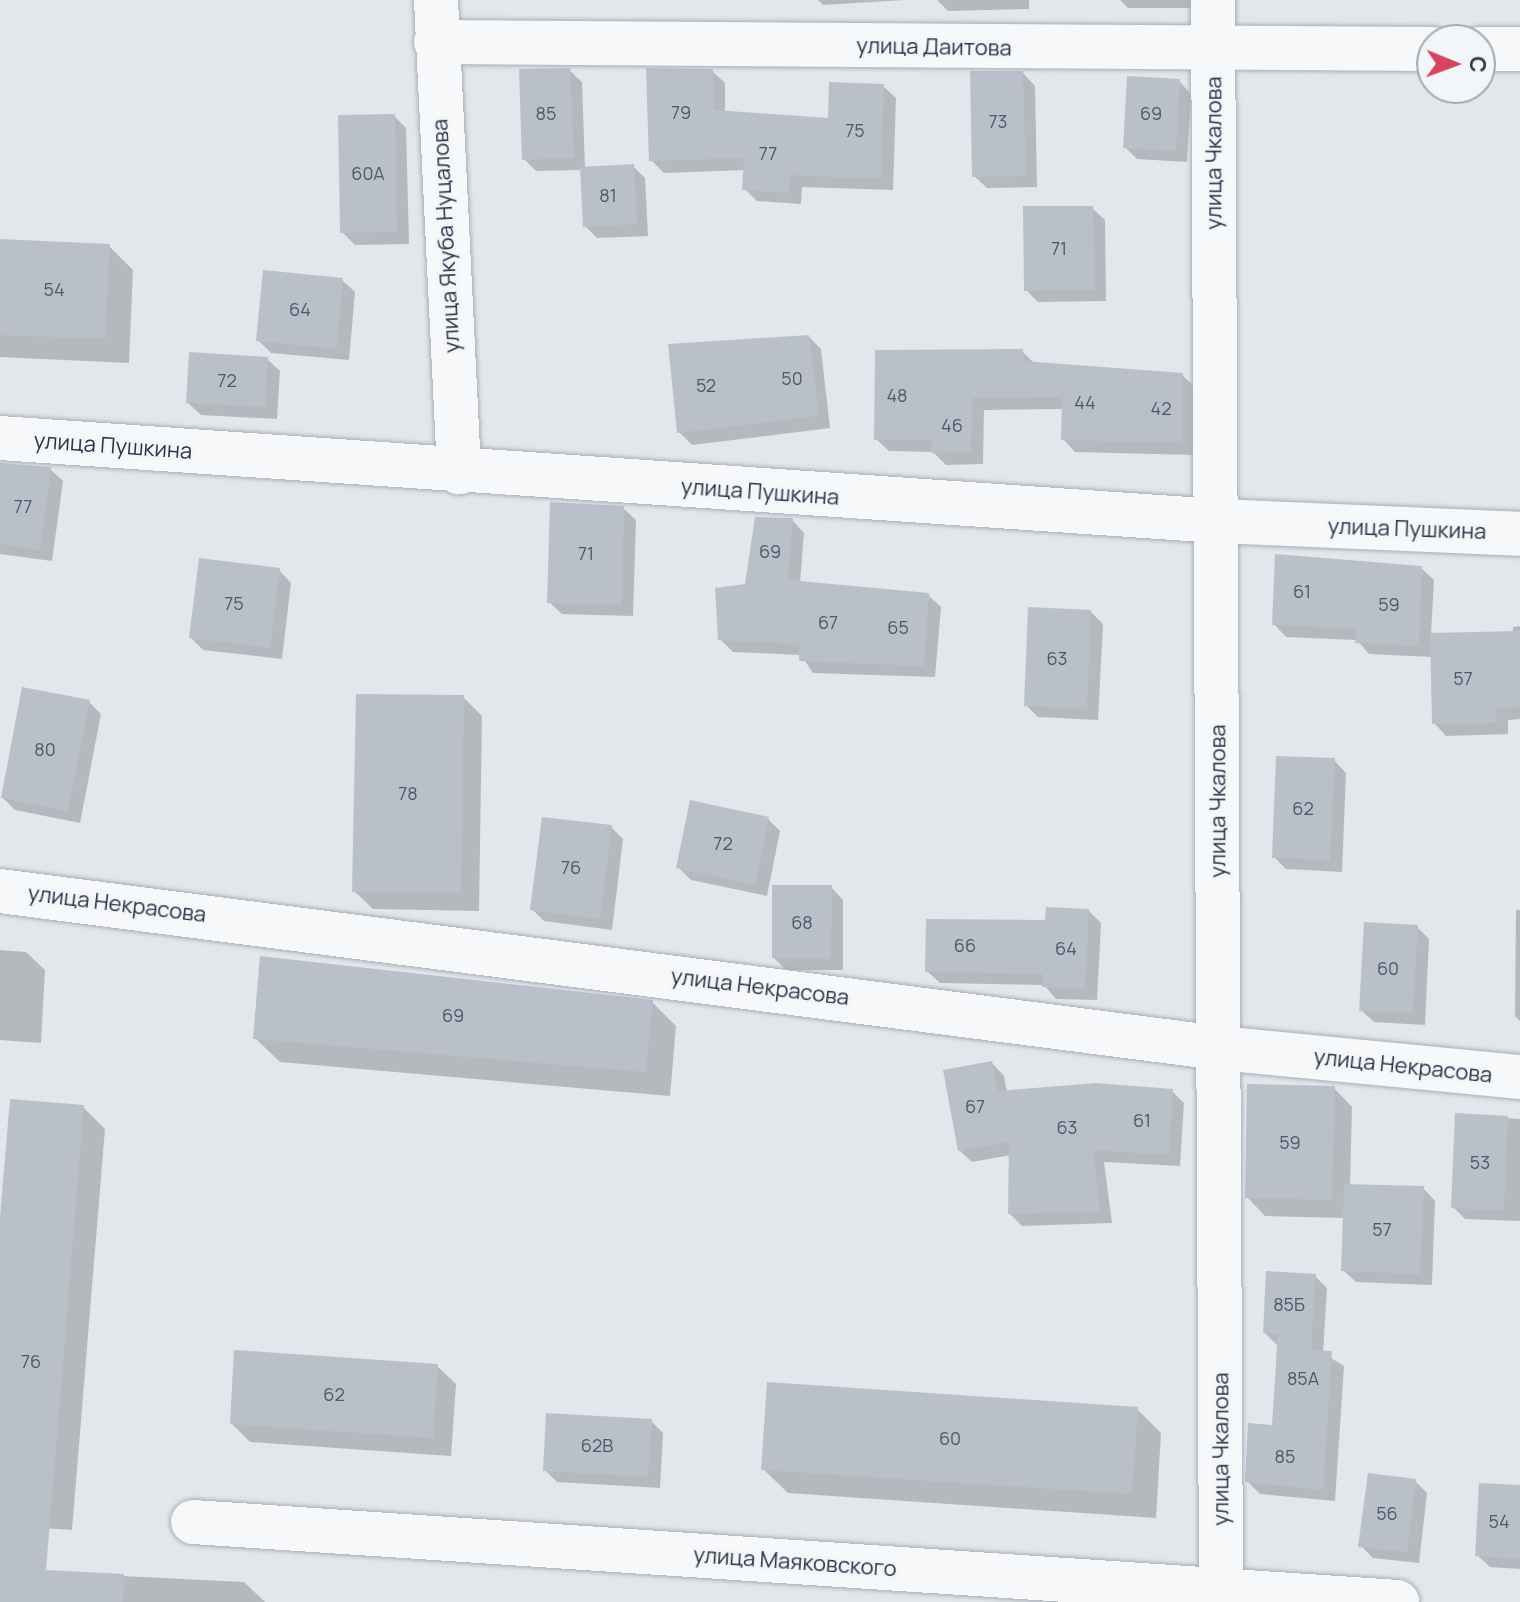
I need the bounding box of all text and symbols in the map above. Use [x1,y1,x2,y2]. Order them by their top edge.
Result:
north arrow [1416,24,1496,104]
street label: улица Даитова [856,32,1012,62]
text: С [1463,56,1493,73]
street label: улица Чкалова [1201,76,1227,230]
house number: 79 [671,101,691,123]
house number: 85 [536,102,556,124]
house number: 69 [1140,102,1162,124]
house number: 73 [989,110,1007,132]
street label: улица Якуба Нуцалова [427,118,465,354]
house number: 75 [845,119,865,141]
house number: 77 [759,142,777,164]
house number: 60А [351,162,385,184]
house number: 81 [599,184,617,206]
house number: 71 [1051,237,1067,259]
house number: 54 [43,278,65,300]
house number: 64 [289,298,311,320]
house number: 50 [781,367,803,389]
house number: 72 [217,369,237,391]
house number: 52 [696,374,716,396]
house number: 48 [886,384,908,406]
house number: 44 [1074,391,1096,413]
house number: 42 [1151,397,1171,419]
house number: 46 [941,414,963,436]
street label: улица Пушкина [33,427,193,465]
street label: улица Пушкина [680,473,840,511]
house number: 77 [14,495,32,517]
street label: улица Пушкина [1327,513,1487,545]
house number: 69 [759,540,781,562]
house number: 71 [578,542,594,564]
house number: 61 [1293,580,1311,602]
house number: 75 [224,592,244,614]
house number: 59 [1378,593,1400,615]
house number: 67 [818,611,838,633]
house number: 65 [887,616,909,638]
house number: 63 [1046,647,1068,669]
house number: 57 [1453,667,1473,689]
street label: улица Чкалова [1205,724,1231,878]
house number: 80 [34,738,56,760]
house number: 78 [398,782,418,804]
house number: 62 [1292,797,1314,819]
house number: 72 [713,832,733,854]
house number: 76 [561,856,581,878]
street label: улица Некрасова [26,880,208,928]
house number: 68 [791,911,813,933]
house number: 66 [954,934,976,956]
house number: 64 [1055,937,1077,959]
house number: 60 [1377,957,1399,979]
street label: улица Некрасова [669,963,851,1011]
house number: 69 [442,1004,464,1026]
street label: улица Некрасова [1312,1043,1494,1089]
house number: 67 [965,1095,985,1117]
house number: 61 [1133,1109,1151,1131]
house number: 63 [1056,1116,1078,1138]
house number: 59 [1279,1131,1301,1153]
house number: 53 [1470,1151,1490,1173]
house number: 57 [1372,1218,1392,1240]
house number: 85Б [1273,1293,1305,1315]
house number: 76 [21,1350,41,1372]
house number: 85А [1287,1367,1319,1389]
street label: улица Чкалова [1208,1372,1234,1526]
house number: 62 [323,1383,345,1405]
house number: 60 [939,1427,961,1449]
house number: 62В [581,1434,613,1456]
house number: 85 [1275,1445,1295,1467]
house number: 56 [1376,1502,1398,1524]
house number: 54 [1488,1510,1510,1532]
street label: улица Маяковского [692,1542,898,1582]

